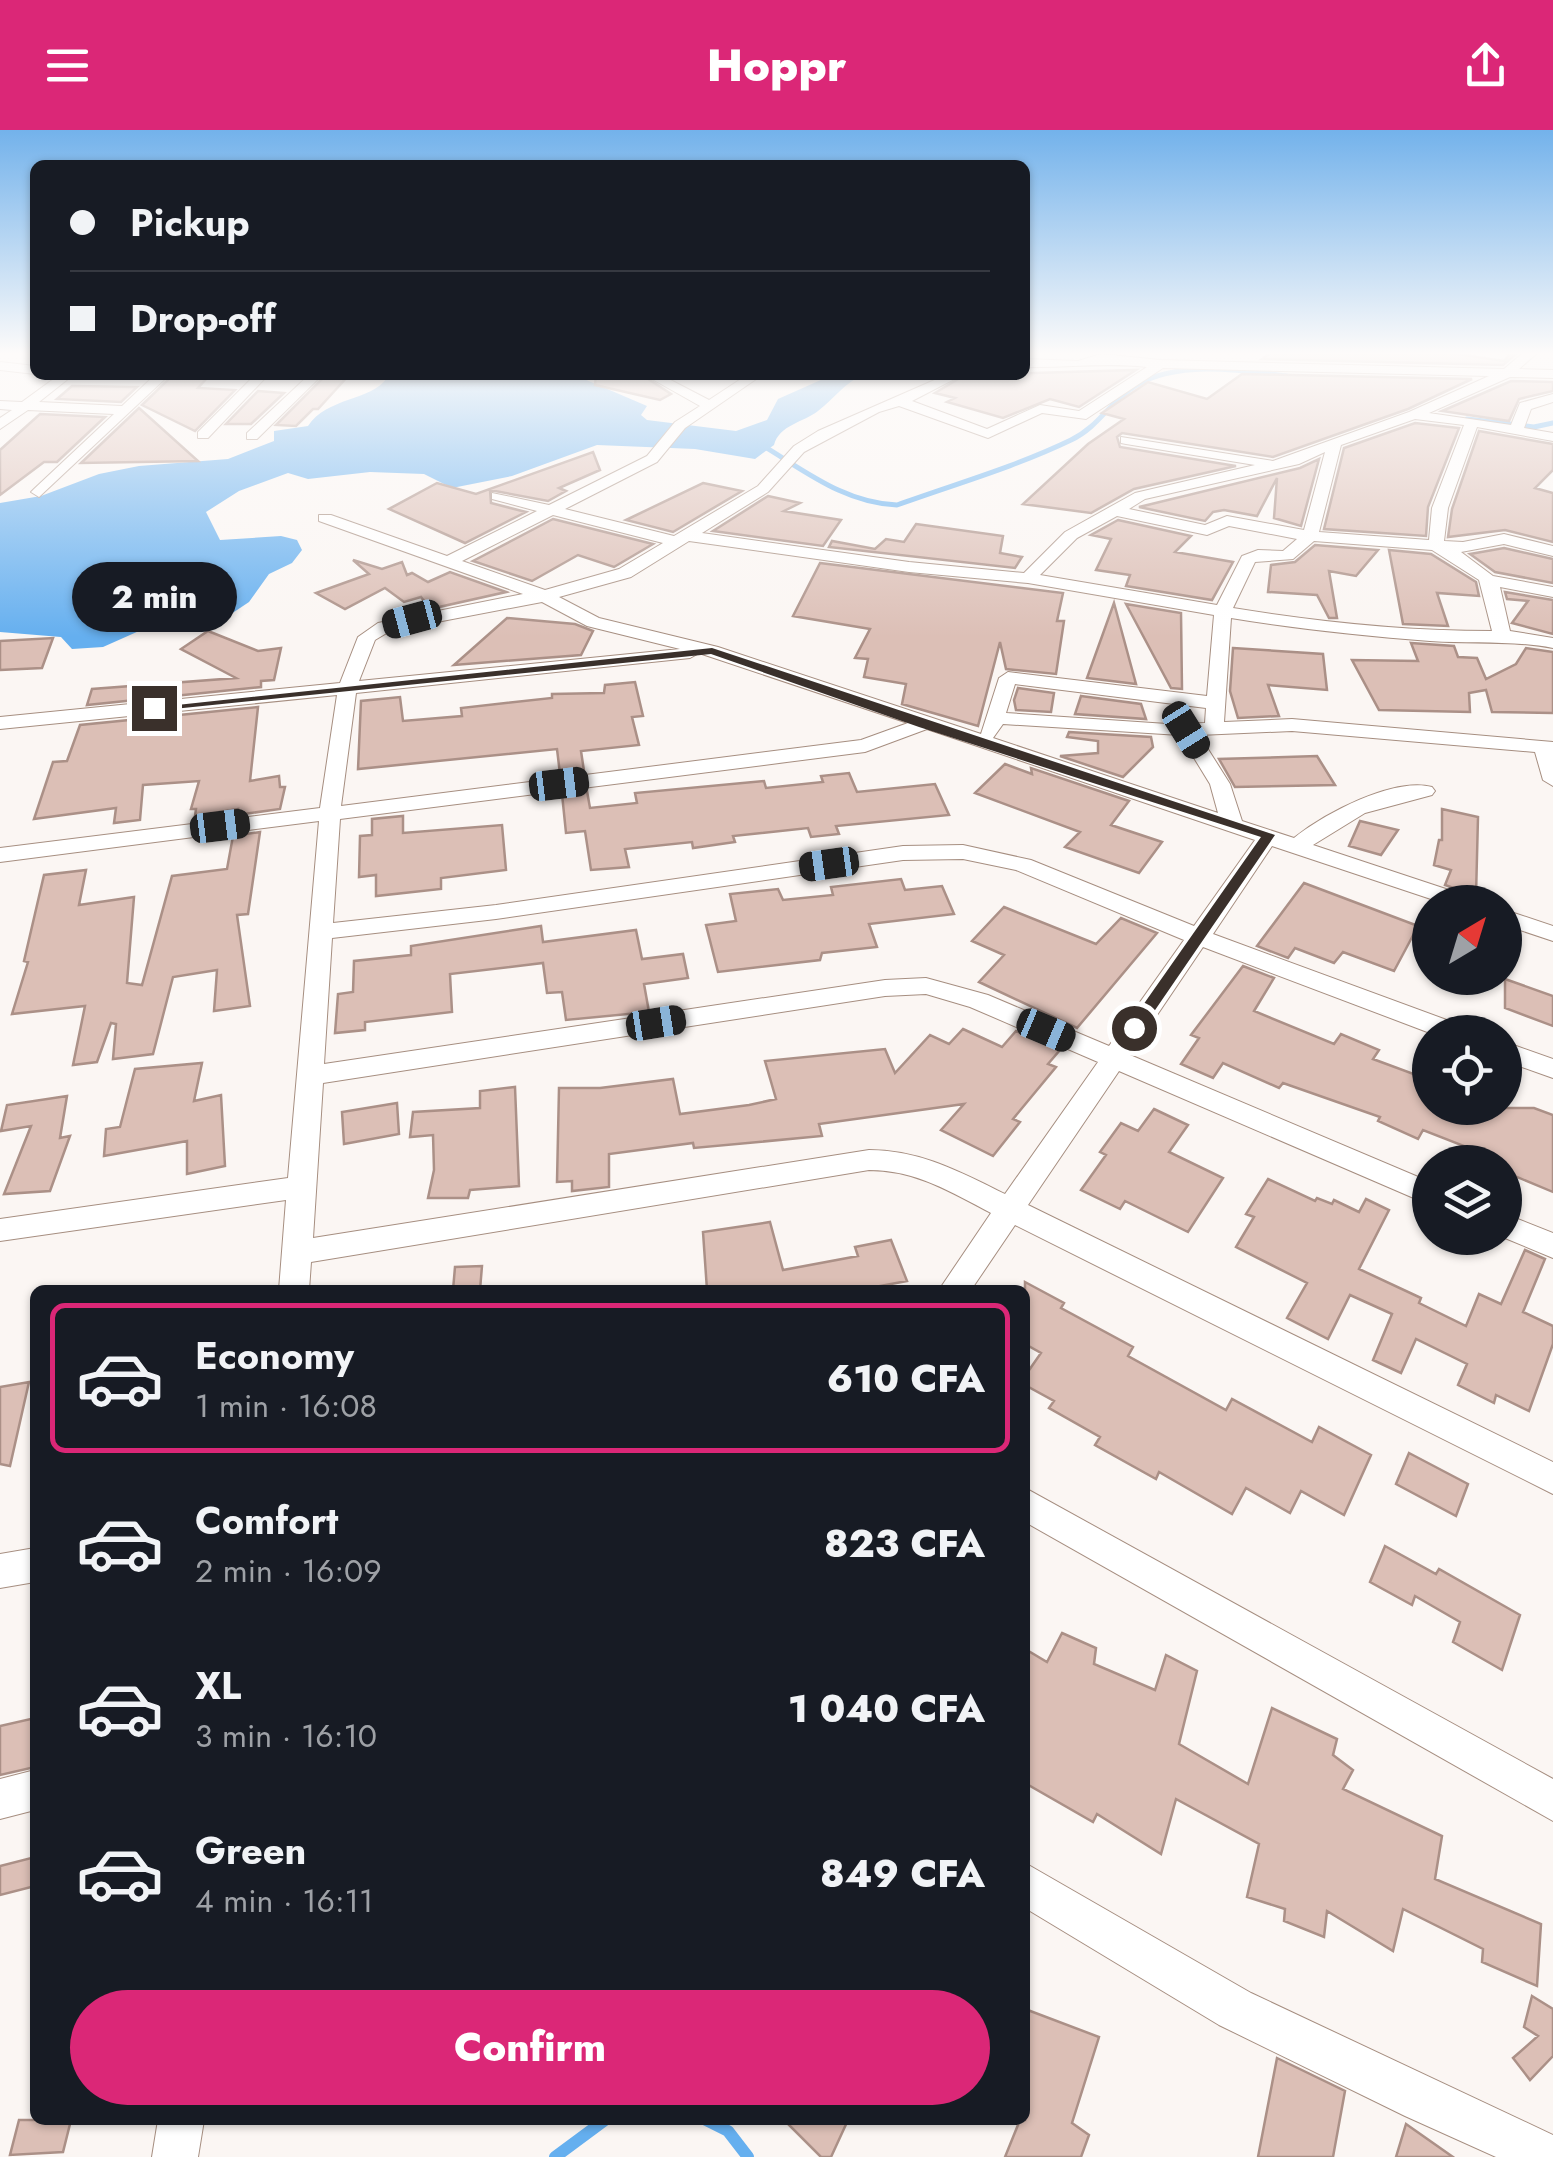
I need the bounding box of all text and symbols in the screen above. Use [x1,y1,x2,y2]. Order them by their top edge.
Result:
text: Hoppr [707,33,846,98]
icon: menu [40,38,95,93]
icon: share [1458,38,1513,93]
text: Pickup [130,195,250,250]
text: Drop-off [130,291,276,346]
callout: 2 min [72,563,236,633]
text: 2 min [112,574,197,620]
car [379,597,445,641]
route end [132,686,177,731]
car [1157,697,1215,763]
car [527,765,591,803]
car [188,807,252,845]
car [797,845,861,883]
north arrow [1412,885,1522,995]
map controls [1412,885,1522,1255]
car [624,1003,688,1043]
car [1013,1004,1079,1056]
route start [1112,1006,1157,1051]
button: locate [1412,1015,1522,1125]
button: layers [1412,1145,1522,1255]
text: Economy [195,1328,354,1383]
icon: car [75,1333,165,1423]
text: 610 CFA [827,1351,985,1406]
text: 1 min · 16:08 [195,1383,377,1429]
text: Comfort [195,1493,338,1548]
icon: car [75,1498,165,1588]
text: 823 CFA [824,1516,985,1571]
text: 2 min · 16:09 [195,1548,382,1594]
text: XL [195,1658,241,1713]
icon: car [75,1663,165,1753]
text: 1 040 CFA [788,1681,985,1736]
text: 3 min · 16:10 [195,1713,377,1759]
text: Green [195,1823,306,1878]
icon: car [75,1828,165,1918]
text: 849 CFA [820,1846,985,1901]
text: 4 min · 16:11 [195,1878,373,1924]
button: Confirm [70,1990,990,2105]

